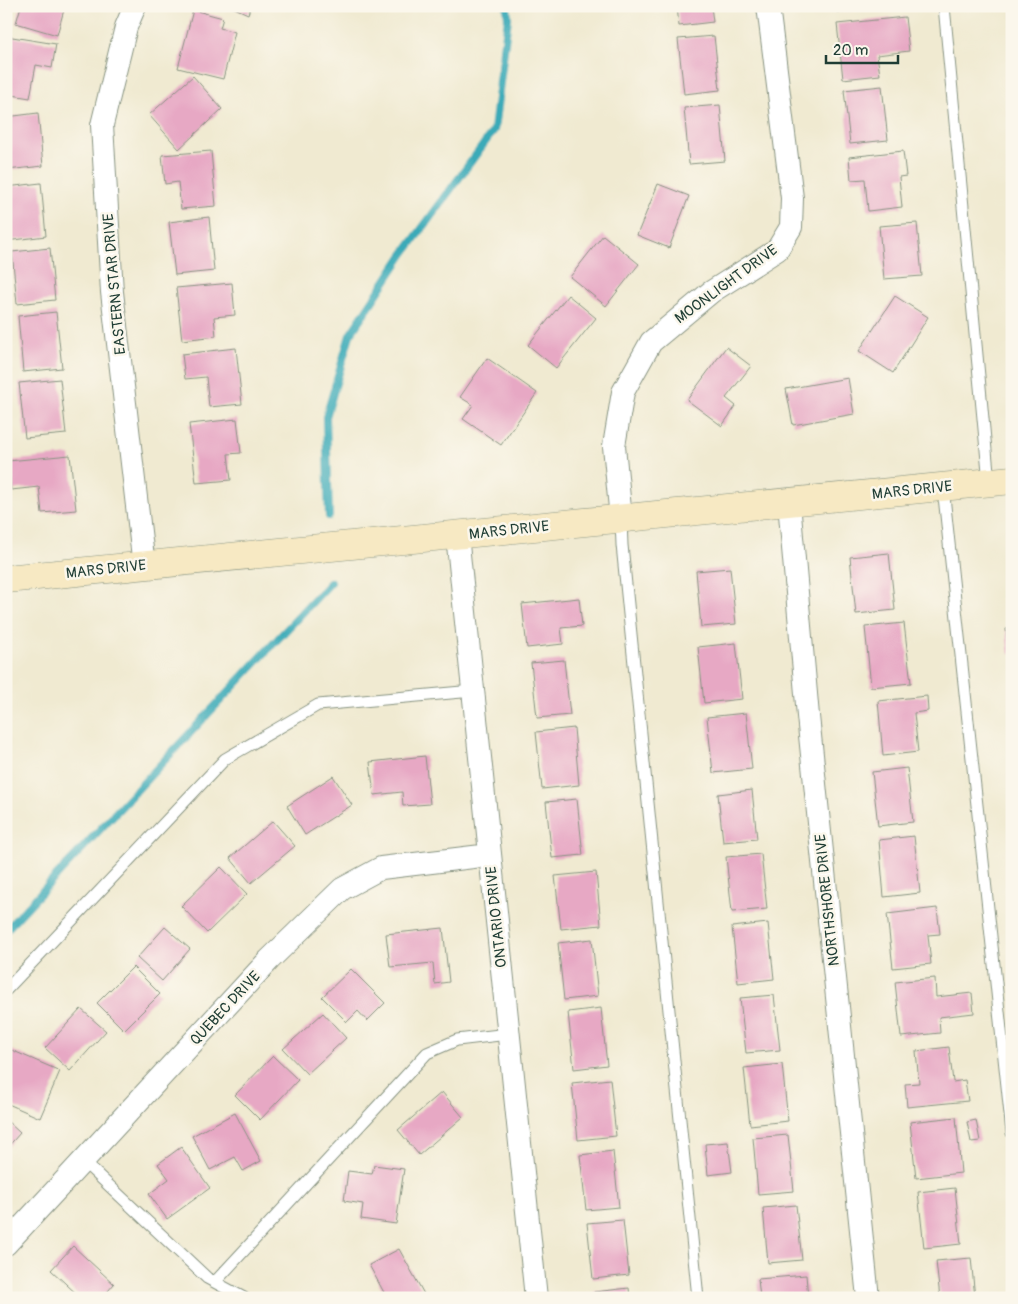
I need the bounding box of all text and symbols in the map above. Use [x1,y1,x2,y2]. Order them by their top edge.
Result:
scale bar [826,32,898,64]
text: 20 m [833,41,868,60]
street label: EASTERN STAR DRIVE [99,212,130,355]
street label: MOONLIGHT DRIVE [671,241,782,328]
street label: MARS DRIVE [871,477,953,504]
street label: MARS DRIVE [468,517,550,544]
street label: MARS DRIVE [65,556,147,583]
street label: NORTHSHORE DRIVE [811,833,844,967]
street label: ONTARIO DRIVE [482,865,511,969]
street label: QUEBEC DRIVE [186,967,265,1049]

